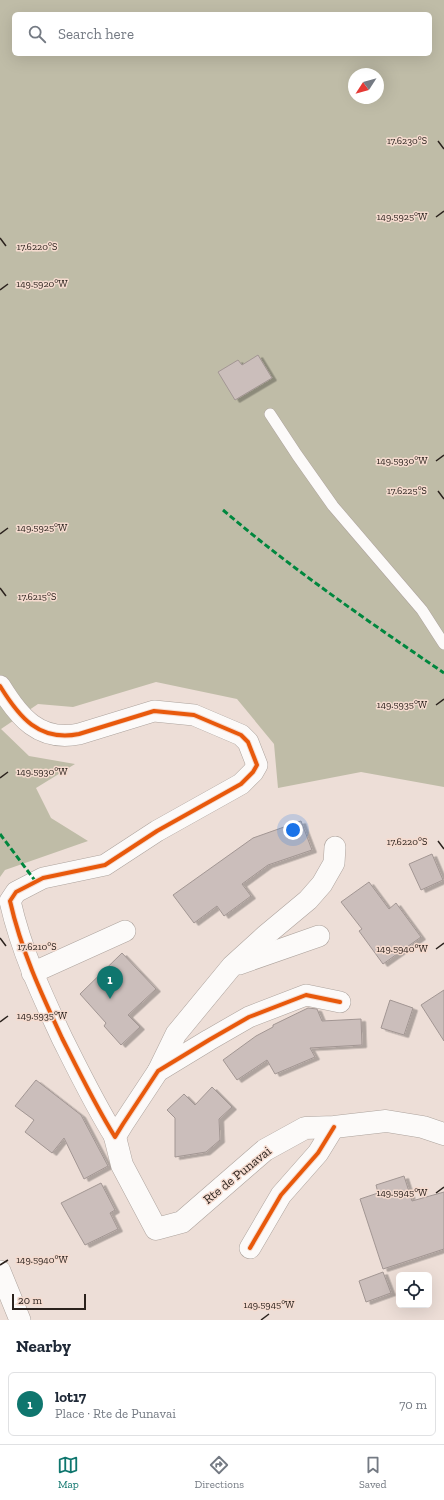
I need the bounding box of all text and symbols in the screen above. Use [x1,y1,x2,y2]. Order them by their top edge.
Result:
search box [12,12,432,56]
icon: search [26,23,48,45]
text: Search here [58,25,134,43]
north arrow [348,68,384,104]
text: 17.6230°S [387,135,427,147]
text: 149.5925°W [377,211,428,223]
text: 17.6220°S [17,241,57,253]
text: 149.5920°W [16,278,68,290]
text: 149.5930°W [376,455,428,467]
text: 17.6225°S [387,485,427,497]
text: 149.5925°W [17,522,68,534]
text: 17.6215°S [18,591,56,603]
text: 149.5935°W [377,699,428,711]
text: 149.5930°W [16,766,68,778]
your location [283,820,303,840]
text: 17.6220°S [387,836,427,848]
text: 17.6210°S [17,941,57,953]
text: 149.5940°W [376,943,428,955]
pin: 1 [97,966,123,999]
text: 149.5935°W [17,1010,68,1022]
street label: Rte de Punavai [200,1143,274,1207]
text: 149.5945°W [377,1187,428,1199]
text: 149.5940°W [16,1254,68,1266]
map controls [396,1272,432,1308]
button: locate [396,1272,432,1308]
scale bar [12,1292,86,1311]
text: 20 m [18,1294,42,1307]
text: 149.5945°W [244,1299,295,1311]
text: Nearby [16,1336,71,1356]
text: lot17 [55,1388,86,1406]
text: 1 [27,1397,33,1412]
text: 70 m [399,1397,427,1412]
text: Place · Rte de Punavai [55,1406,176,1421]
tab: Map [57,1454,79,1491]
tab: Directions [194,1454,244,1491]
tab: Saved [359,1454,387,1491]

